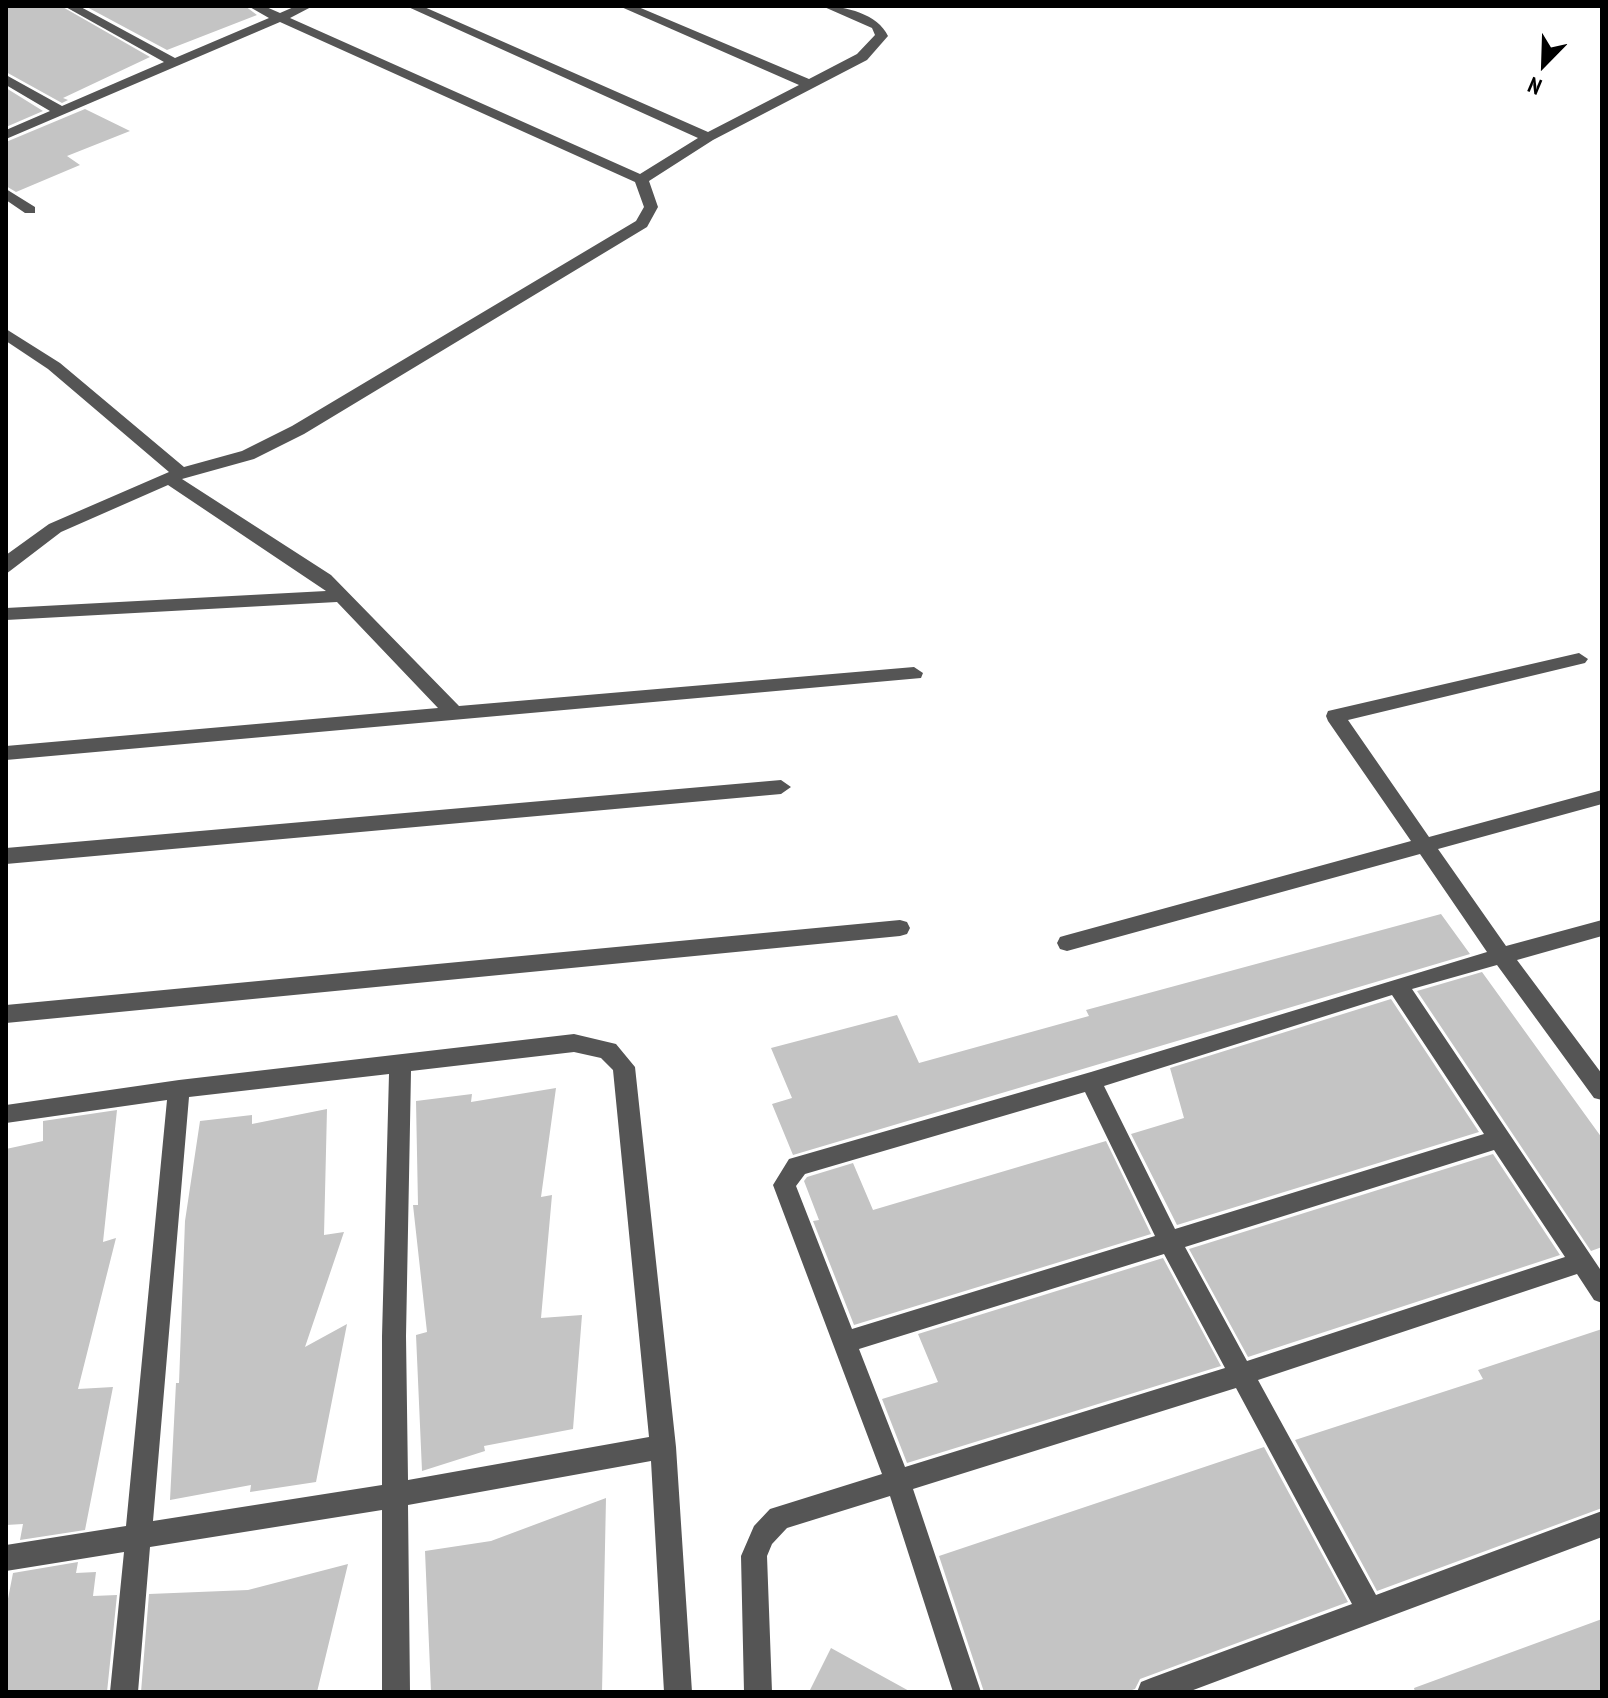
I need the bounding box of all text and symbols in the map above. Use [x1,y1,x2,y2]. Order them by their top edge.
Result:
north arrow [1504,24,1584,104]
text: N [1524,71,1546,101]

